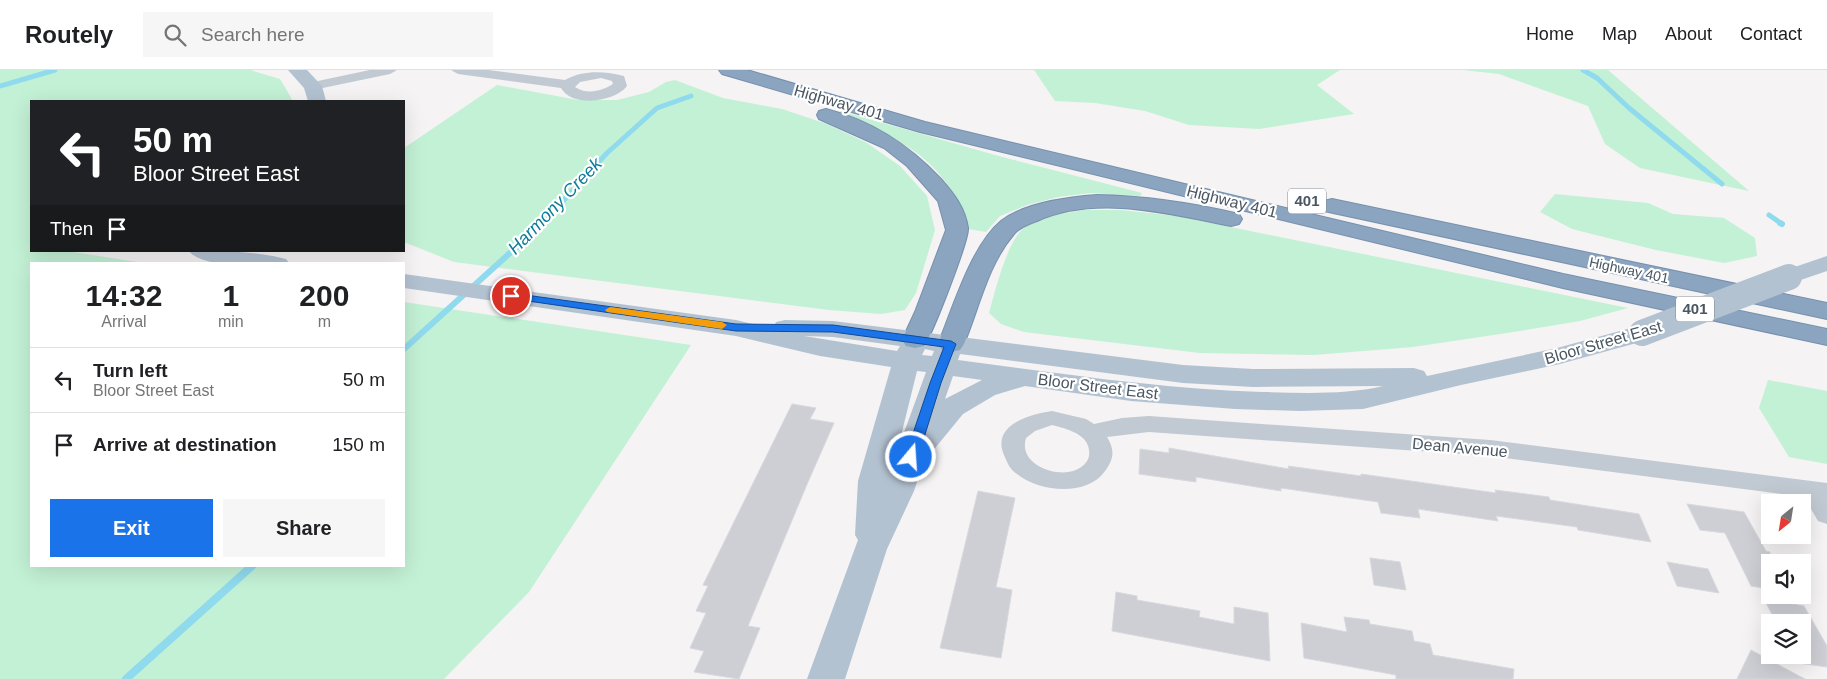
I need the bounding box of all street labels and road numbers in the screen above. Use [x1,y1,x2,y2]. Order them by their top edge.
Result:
street label: Highway 401 [792,82,886,123]
street label: Highway 401 [1185,182,1279,221]
road number: 401 [1288,188,1326,214]
street label: Highway 401 [1588,254,1670,286]
road number: 401 [1676,296,1714,322]
street label: Bloor Street East [1543,317,1664,367]
street label: Bloor Street East [1037,371,1160,402]
street label: Dean Avenue [1411,435,1509,460]

